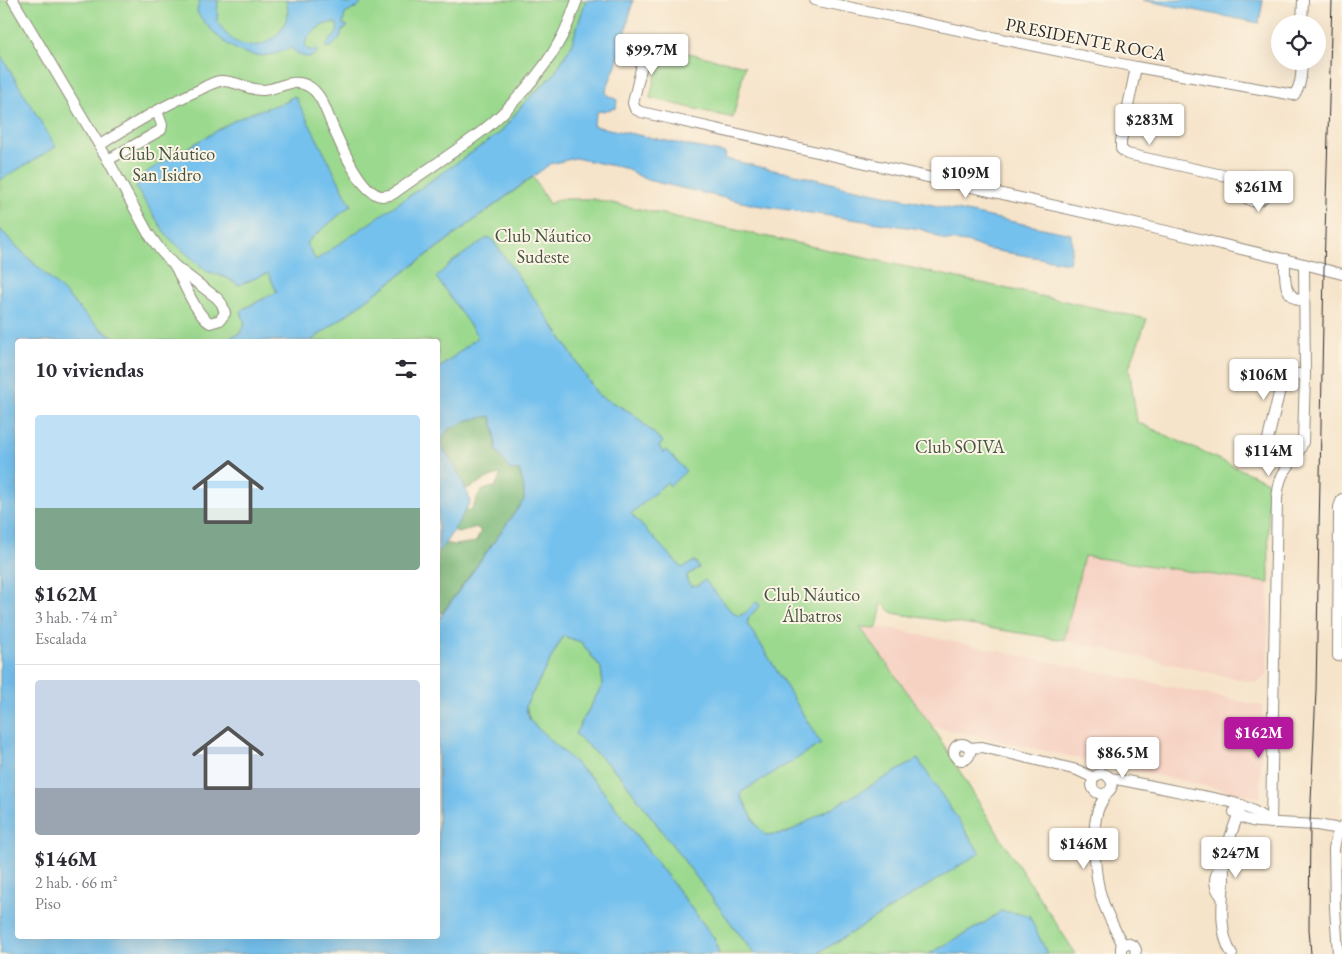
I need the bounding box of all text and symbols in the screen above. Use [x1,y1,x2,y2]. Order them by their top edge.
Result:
street label: PRESIDENTE ROCA [1004,12,1169,66]
map controls [1271,15,1326,70]
button: locate [1271,15,1326,70]
pin: $99.7M [611,34,693,76]
text: $99.7M [626,39,678,60]
pin: $283M [1115,104,1185,146]
text: $283M [1126,109,1174,130]
park label: Club Náutico San Isidro [119,142,215,186]
pin: $109M [931,156,1001,199]
text: $109M [942,162,990,183]
pin: $261M [1224,170,1294,213]
text: $261M [1235,176,1283,197]
park label: Club Náutico Sudeste [495,224,591,268]
icon: filters [392,355,420,383]
text: 10 viviendas [35,356,144,383]
pin: $106M [1229,358,1299,401]
text: $106M [1240,364,1288,385]
pin: $114M [1234,434,1304,477]
park label: Club SOIVA [915,435,1005,458]
text: $114M [1245,440,1293,461]
icon: home [183,447,273,537]
text: $162M [35,580,97,607]
park label: Club Náutico Álbatros [764,583,860,627]
text: 3 hab. · 74 m² [35,607,117,628]
text: Escalada [35,628,87,649]
icon: home [183,713,273,803]
pin: $162M [1224,716,1294,759]
text: $162M [1235,722,1283,743]
pin: $86.5M [1082,736,1164,779]
text: $86.5M [1097,742,1149,763]
pin: $146M [1049,828,1119,870]
text: $146M [1060,833,1108,854]
pin: $247M [1201,836,1271,879]
text: $247M [1212,842,1260,863]
text: $146M [35,845,97,872]
text: 2 hab. · 66 m² [35,872,117,893]
text: Piso [35,893,61,914]

